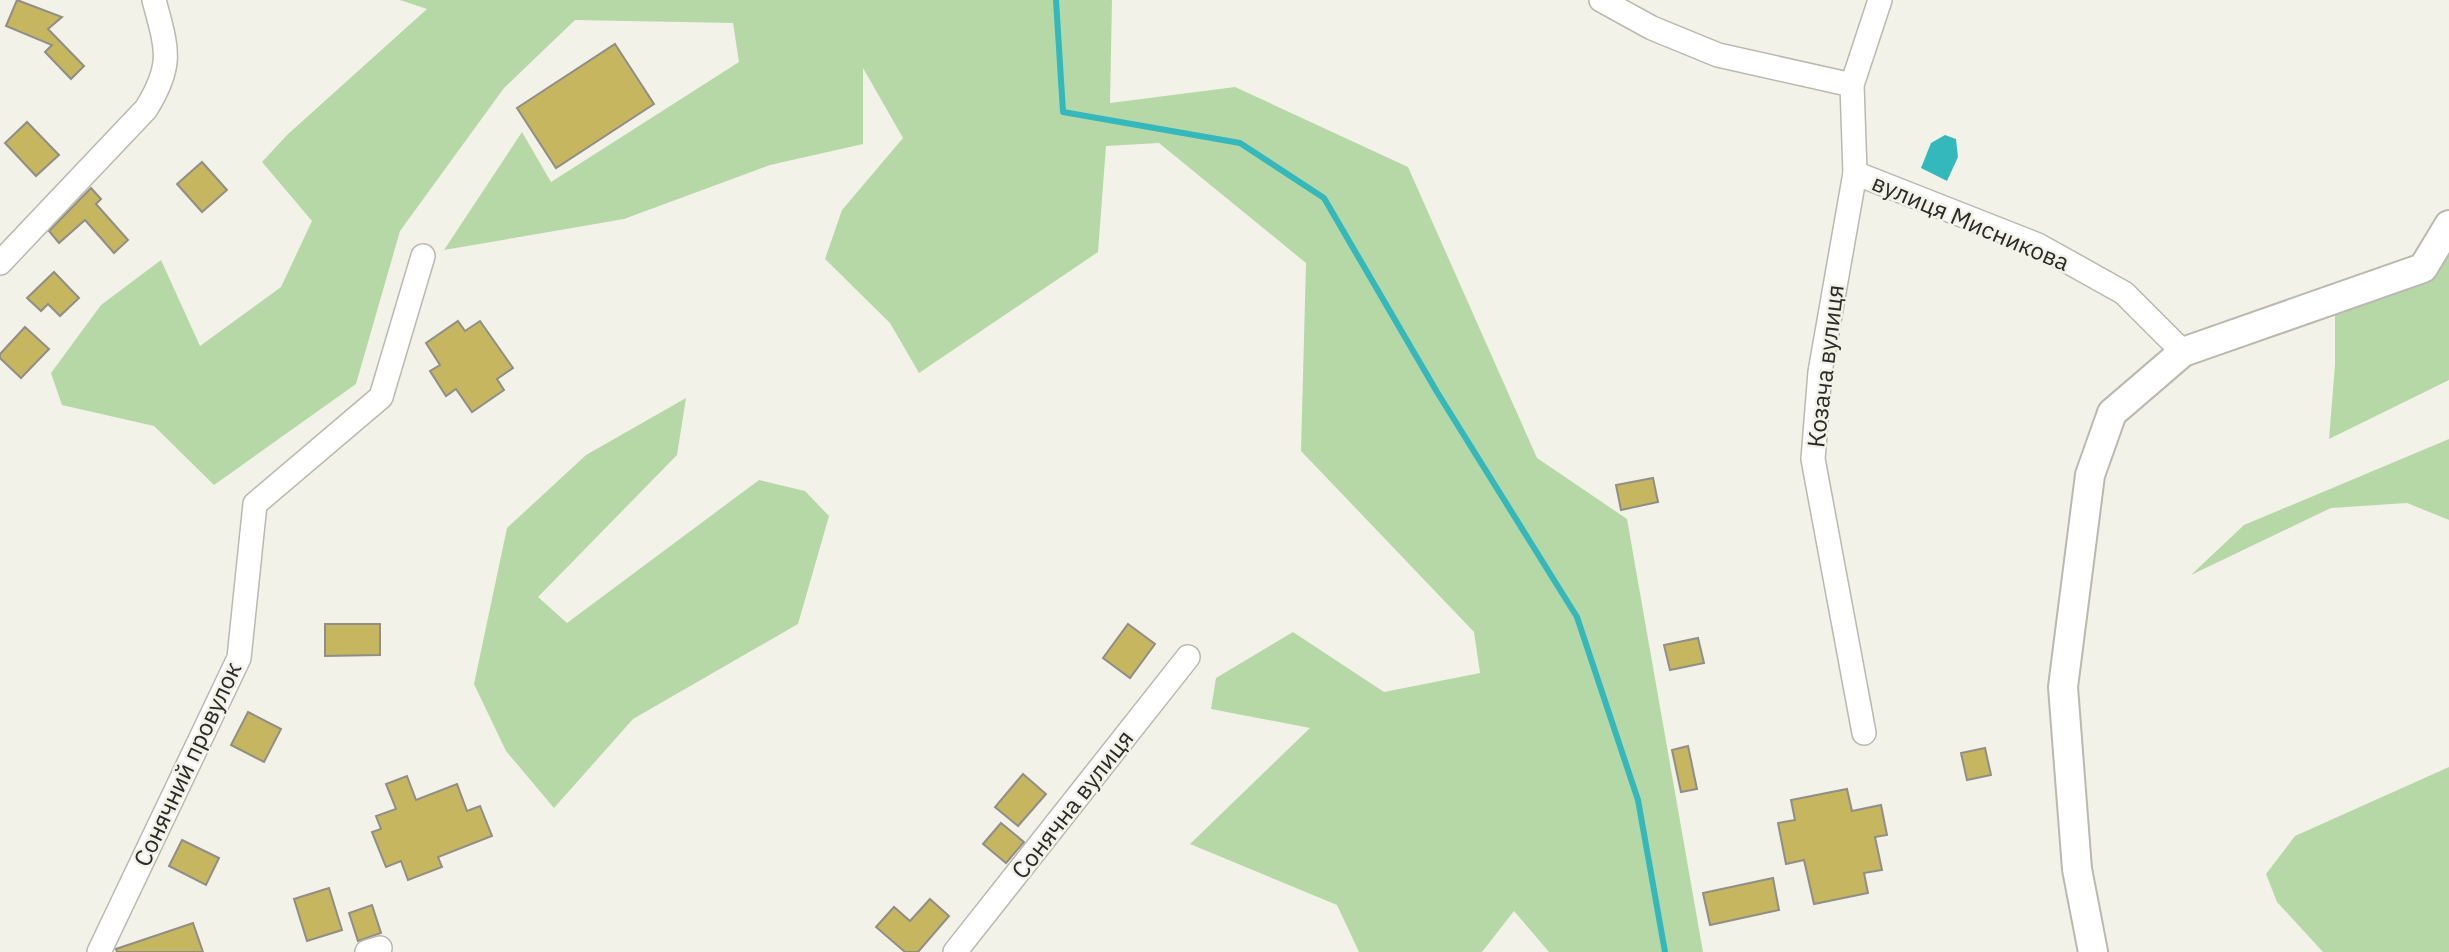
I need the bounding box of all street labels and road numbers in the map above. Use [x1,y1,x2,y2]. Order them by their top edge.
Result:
street label: вулиця Мисникова [1867,166,2075,278]
street label: Козача вулиця [1799,283,1851,449]
street label: Сонячний провулок [126,656,248,872]
street label: Сонячна вулиця [1004,723,1140,885]

